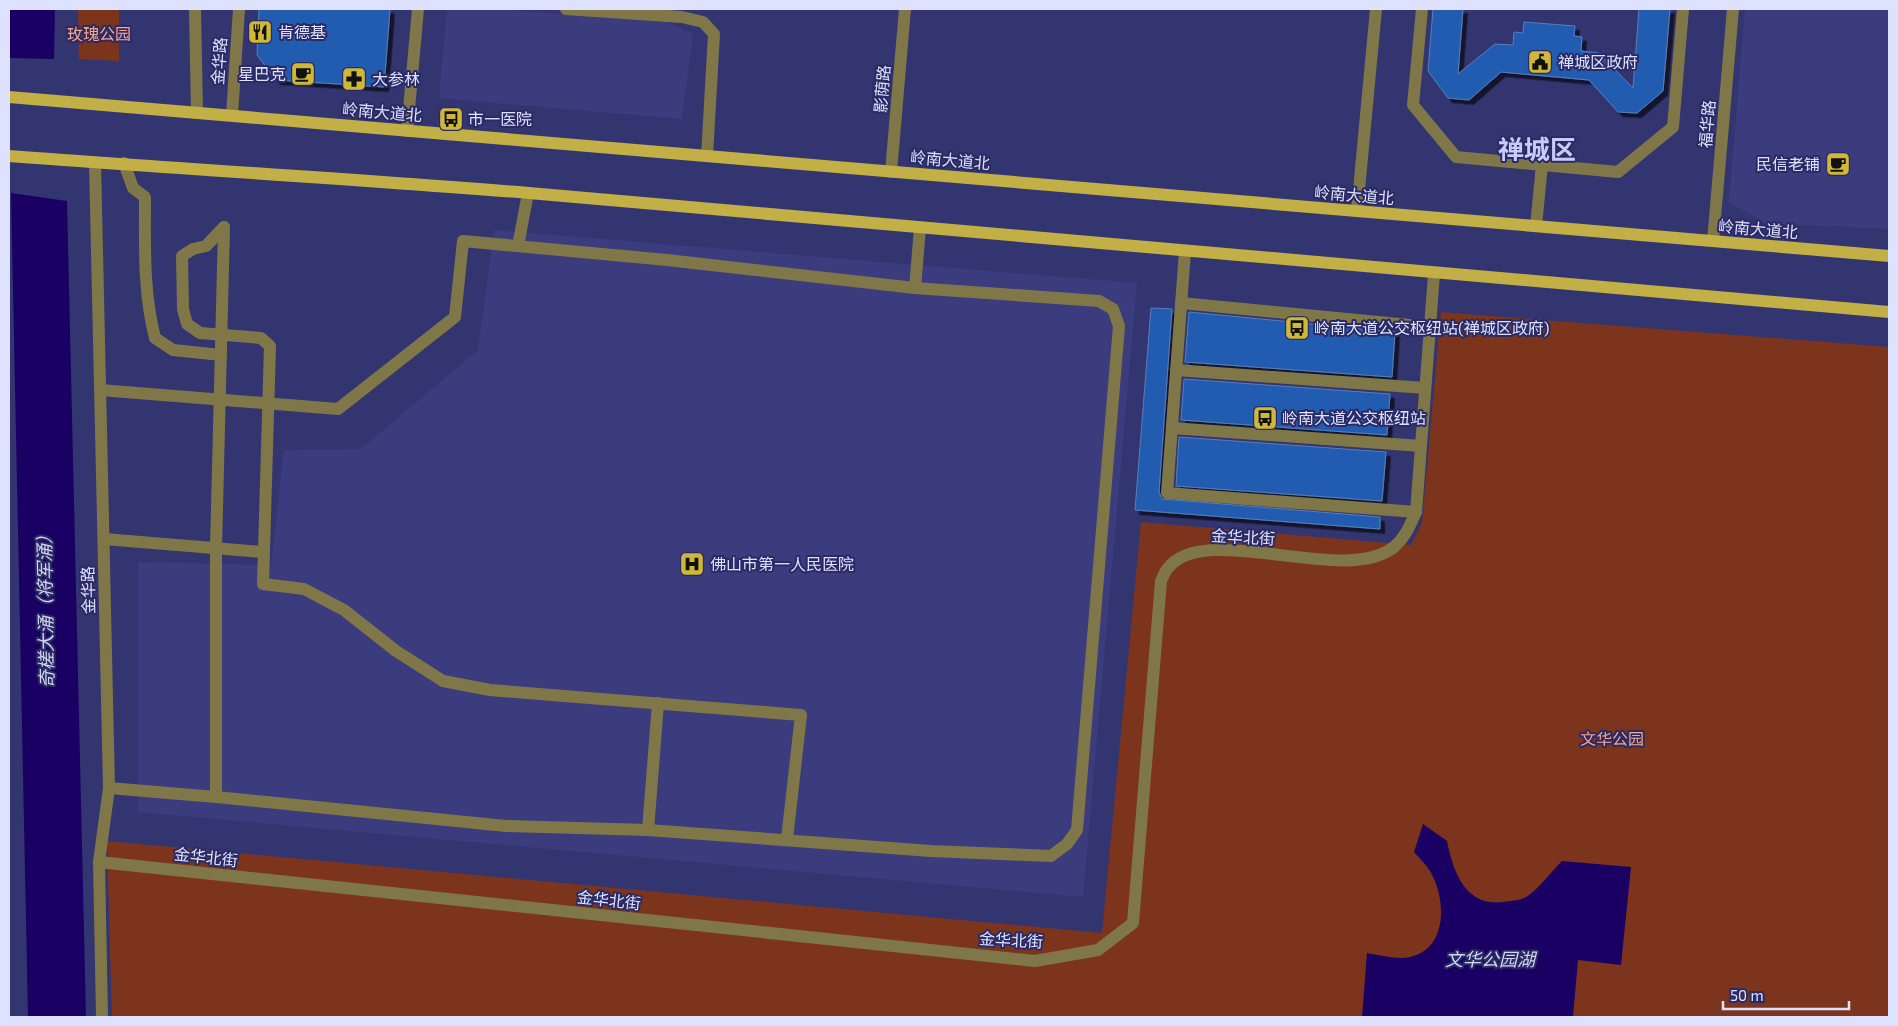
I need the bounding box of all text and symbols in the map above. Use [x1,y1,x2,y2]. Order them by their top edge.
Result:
restaurant icon: 肯德基 [247,19,273,45]
place label: 肯德基 [278,22,326,41]
park label: 玫瑰公园 [67,24,131,43]
street label: 金华路 [207,36,230,86]
public building icon: 禅城区政府 [1527,49,1553,75]
place label: 禅城区政府 [1558,52,1638,71]
cafe icon: 星巴克 [290,61,316,87]
place label: 星巴克 [238,64,286,83]
street label: 影荫路 [870,64,893,114]
pharmacy icon: 大参林 [341,66,367,92]
place label: 大参林 [372,69,420,88]
street label: 岭南大道北 [341,99,423,124]
street label: 福华路 [1695,99,1718,149]
bus stop icon: 市一医院 [438,106,464,132]
place label: 市一医院 [468,109,532,128]
district label: 禅城区 [1498,133,1576,164]
street label: 岭南大道北 [909,147,991,172]
cafe icon: 民信老铺 [1825,151,1851,177]
place label: 民信老铺 [1756,154,1820,173]
street label: 岭南大道北 [1313,182,1395,207]
street label: 岭南大道北 [1717,216,1799,241]
bus stop icon: 岭南大道公交枢纽站(禅城区政府) [1284,315,1310,341]
place label: 岭南大道公交枢纽站(禅城区政府) [1314,318,1550,337]
bus stop icon: 岭南大道公交枢纽站 [1252,405,1278,431]
place label: 岭南大道公交枢纽站 [1282,408,1426,427]
street label: 金华北街 [1211,525,1275,548]
water label: 奇槎大涌（将军涌） [33,526,57,688]
hospital icon: 佛山市第一人民医院 [679,551,705,577]
place label: 佛山市第一人民医院 [710,554,854,573]
street label: 金华路 [78,566,97,614]
park label: 文华公园 [1580,729,1644,748]
street label: 金华北街 [173,844,239,869]
street label: 金华北街 [576,887,642,912]
street label: 金华北街 [979,928,1043,951]
water label: 文华公园湖 [1445,948,1538,970]
scale bar [1723,978,1849,1010]
text: 50 m [1730,986,1764,1004]

